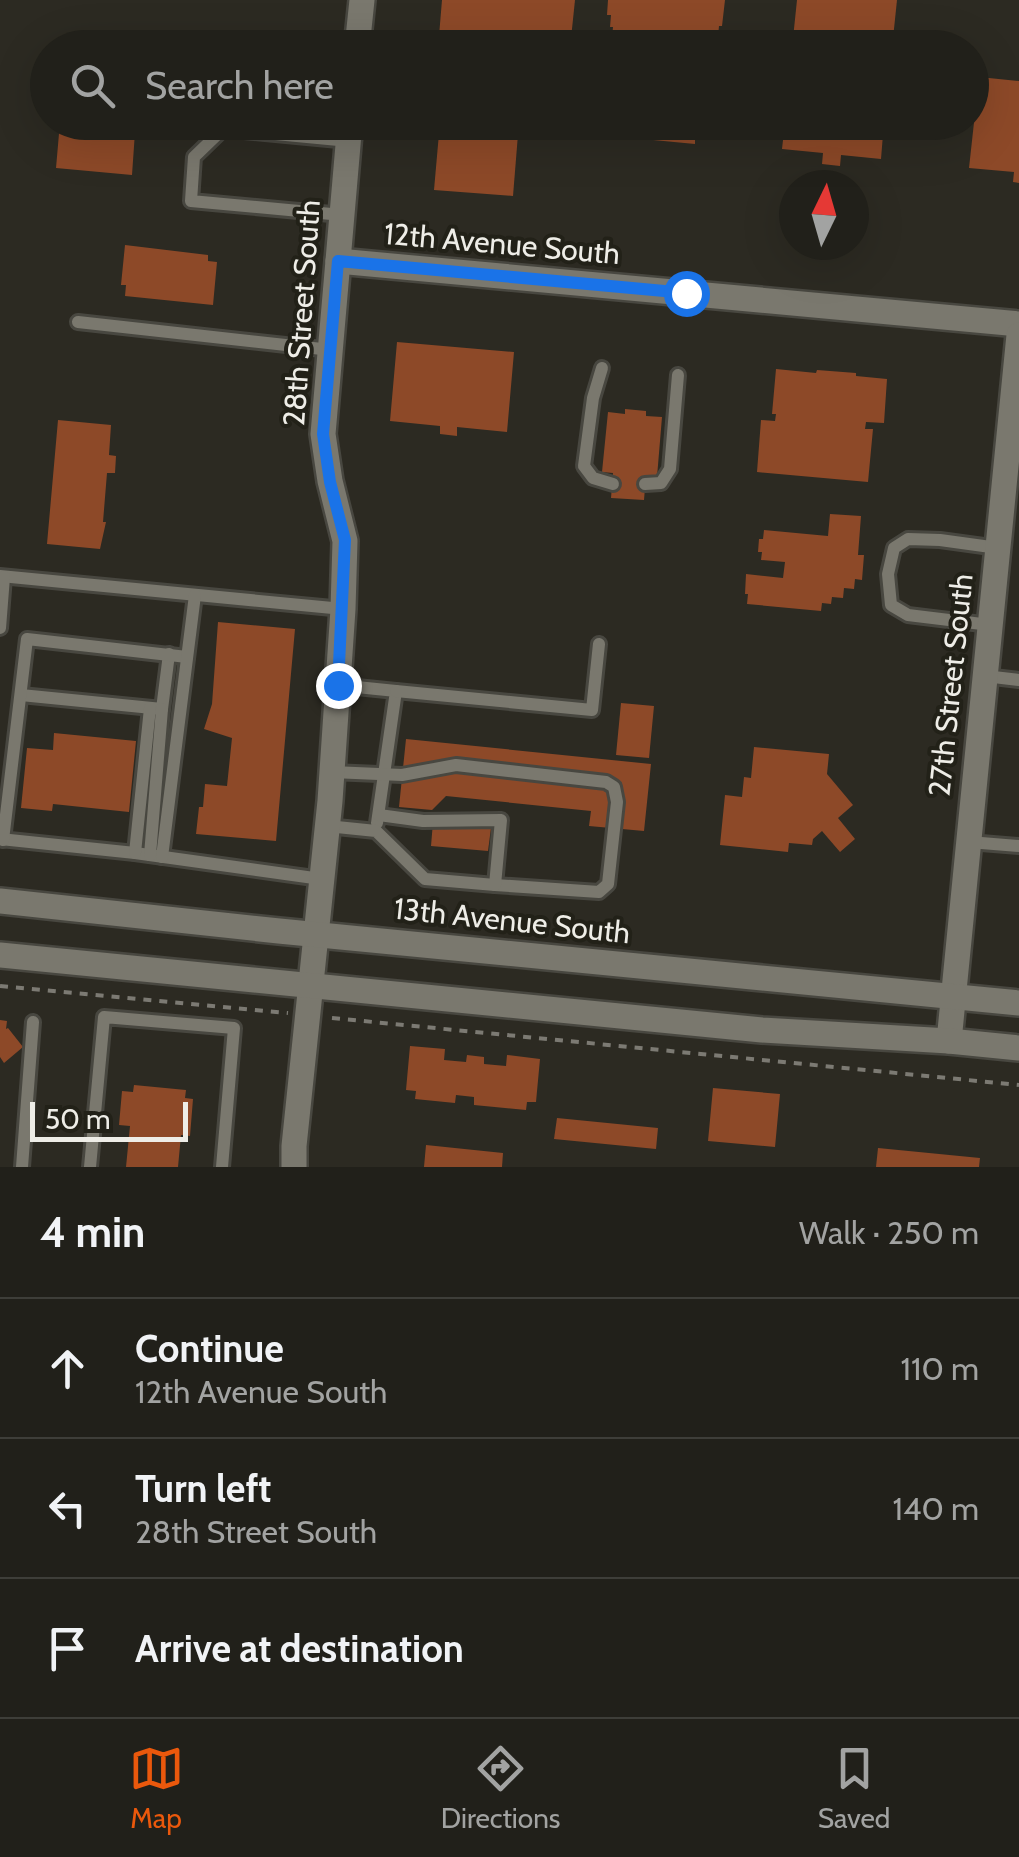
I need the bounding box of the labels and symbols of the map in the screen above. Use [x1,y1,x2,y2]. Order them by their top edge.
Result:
north arrow [779,170,869,260]
street label: 28th Street South [275,198,328,427]
street label: 12th Avenue South [383,215,622,272]
route start [664,271,710,317]
street label: 27th Street South [920,572,981,798]
route end [316,663,362,709]
street label: 13th Avenue South [392,890,632,951]
scale bar [30,1097,188,1142]

